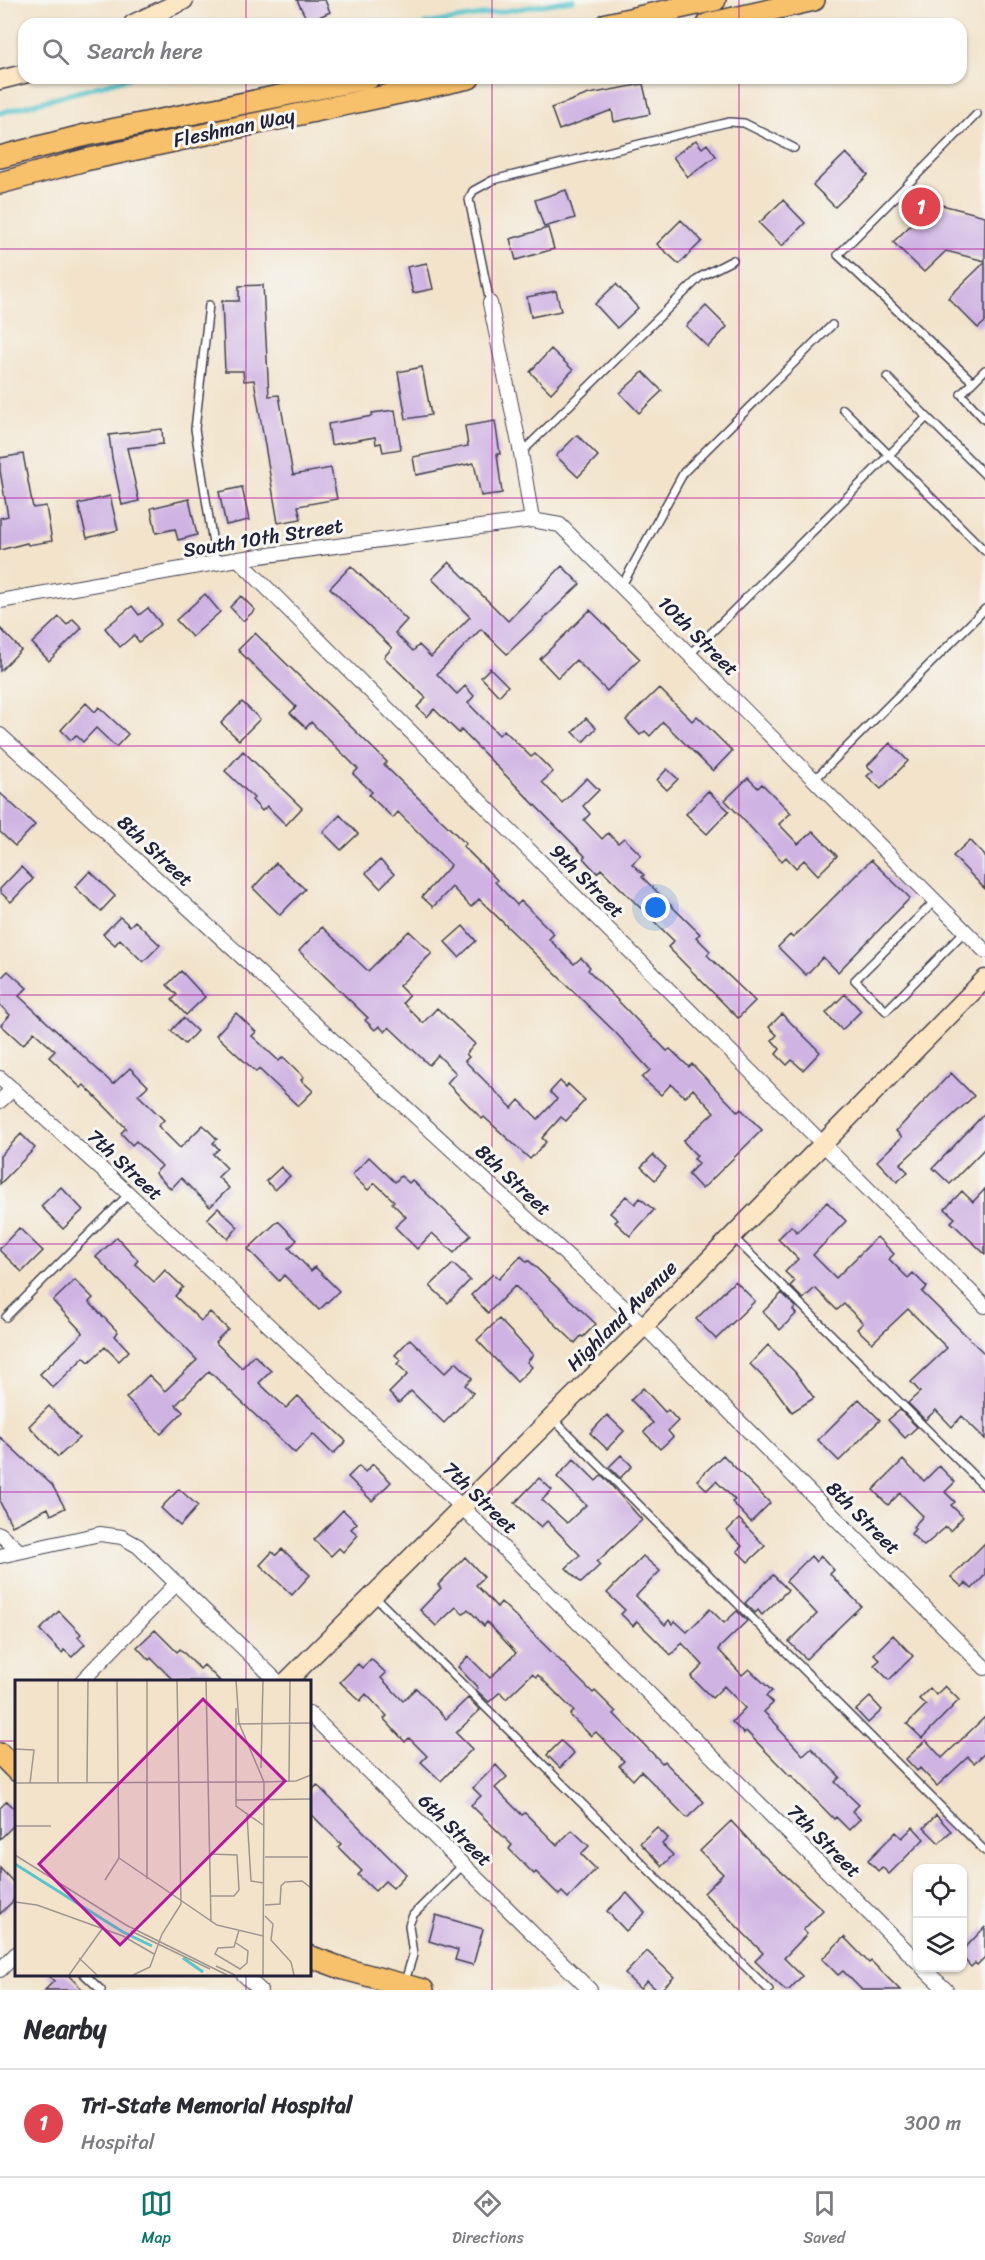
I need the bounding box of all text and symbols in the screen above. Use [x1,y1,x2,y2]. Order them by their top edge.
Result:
search box [18,18,967,84]
text: Search here [87,32,203,71]
icon: search [39,35,72,68]
street label: Fleshman Way [170,98,299,158]
pin: 1 [902,184,940,230]
street label: South 10th Street [180,508,346,568]
street label: 10th Street [649,587,747,685]
street label: 8th Street [108,806,202,896]
street label: 9th Street [541,835,633,927]
your location [641,893,670,922]
street label: 7th Street [79,1120,171,1210]
street label: 8th Street [466,1135,560,1225]
street label: Highland Avenue [558,1252,686,1380]
street label: 7th Street [434,1453,526,1543]
street label: 8th Street [817,1472,909,1564]
inset map [15,1680,310,1975]
street label: 6th Street [409,1784,501,1876]
street label: 7th Street [778,1795,870,1887]
map controls [913,1864,967,1972]
button: locate [913,1864,967,1918]
button: layers [913,1918,967,1972]
text: Nearby [24,2006,106,2052]
text: Tri-State Memorial Hospital [81,2086,352,2125]
text: 1 [39,2106,48,2141]
text: 300 m [904,2106,961,2141]
text: Hospital [81,2125,154,2160]
tab: Map [140,2187,173,2252]
tab: Directions [452,2187,524,2252]
tab: Saved [803,2187,845,2252]

